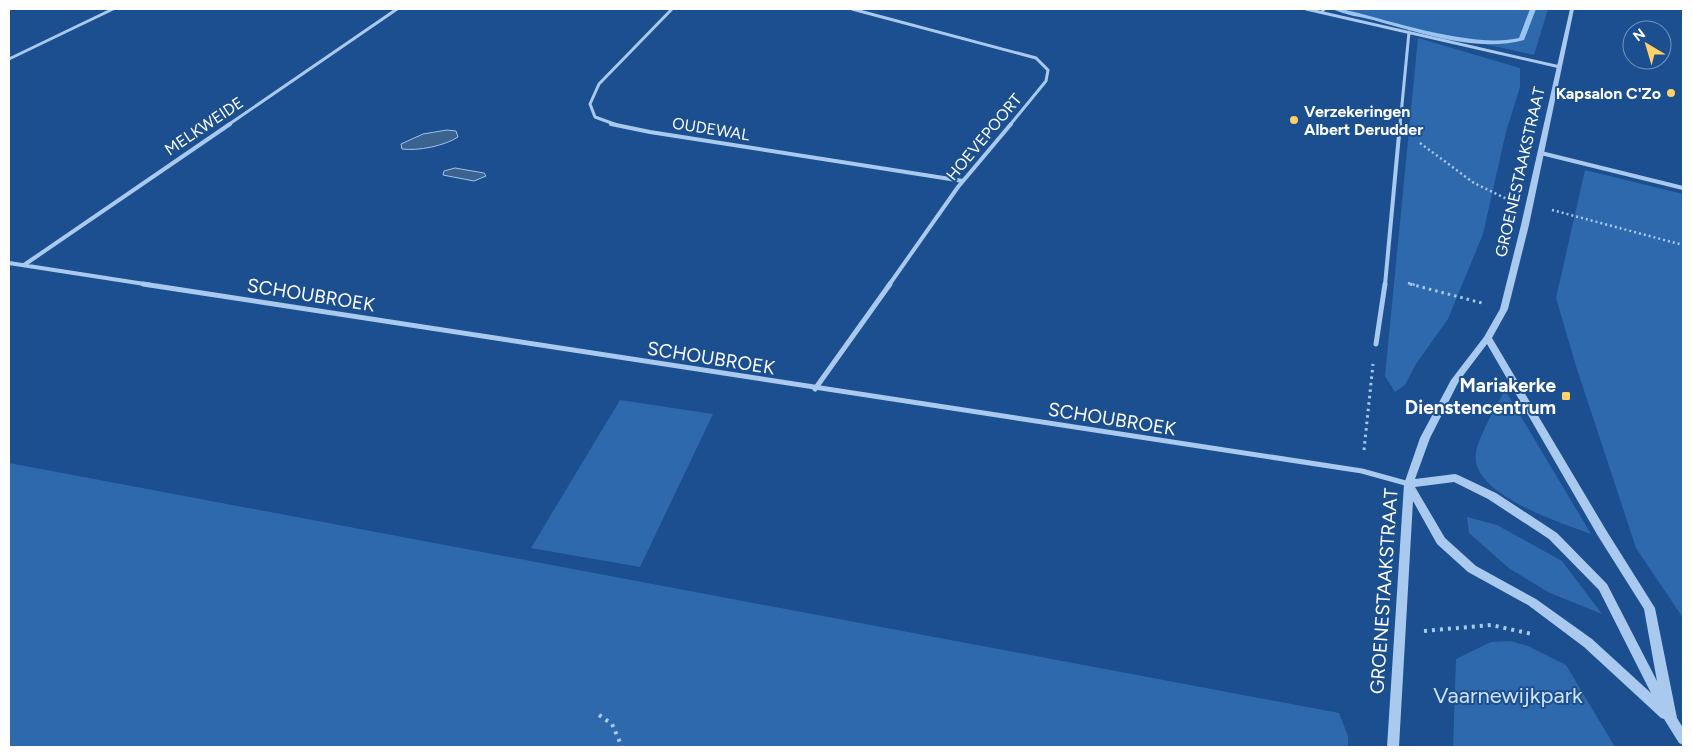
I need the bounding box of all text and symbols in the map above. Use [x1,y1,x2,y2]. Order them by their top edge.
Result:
north arrow [1622,20,1672,70]
text: N [1630,25,1649,45]
place label: Kapsalon C'Zo [1556,84,1661,103]
street label: GROENESTAAKSTRAAT [1491,85,1549,259]
marker: Kapsalon C'Zo [1665,87,1677,99]
street label: HOEVEPOORT [942,90,1026,184]
street label: MELKWEIDE [161,93,247,159]
place label: Verzekeringen Albert Derudder [1304,102,1423,139]
street label: OUDEWAL [671,114,752,145]
marker: Verzekeringen Albert Derudder [1288,114,1300,126]
street label: SCHOUBROEK [246,274,377,317]
street label: SCHOUBROEK [646,337,777,380]
place label: Mariakerke Dienstencentrum [1405,374,1556,419]
marker: Mariakerke Dienstencentrum [1560,390,1572,402]
street label: SCHOUBROEK [1047,398,1178,441]
street label: GROENESTAAKSTRAAT [1365,487,1403,695]
park label: Vaarnewijkpark [1433,682,1583,709]

